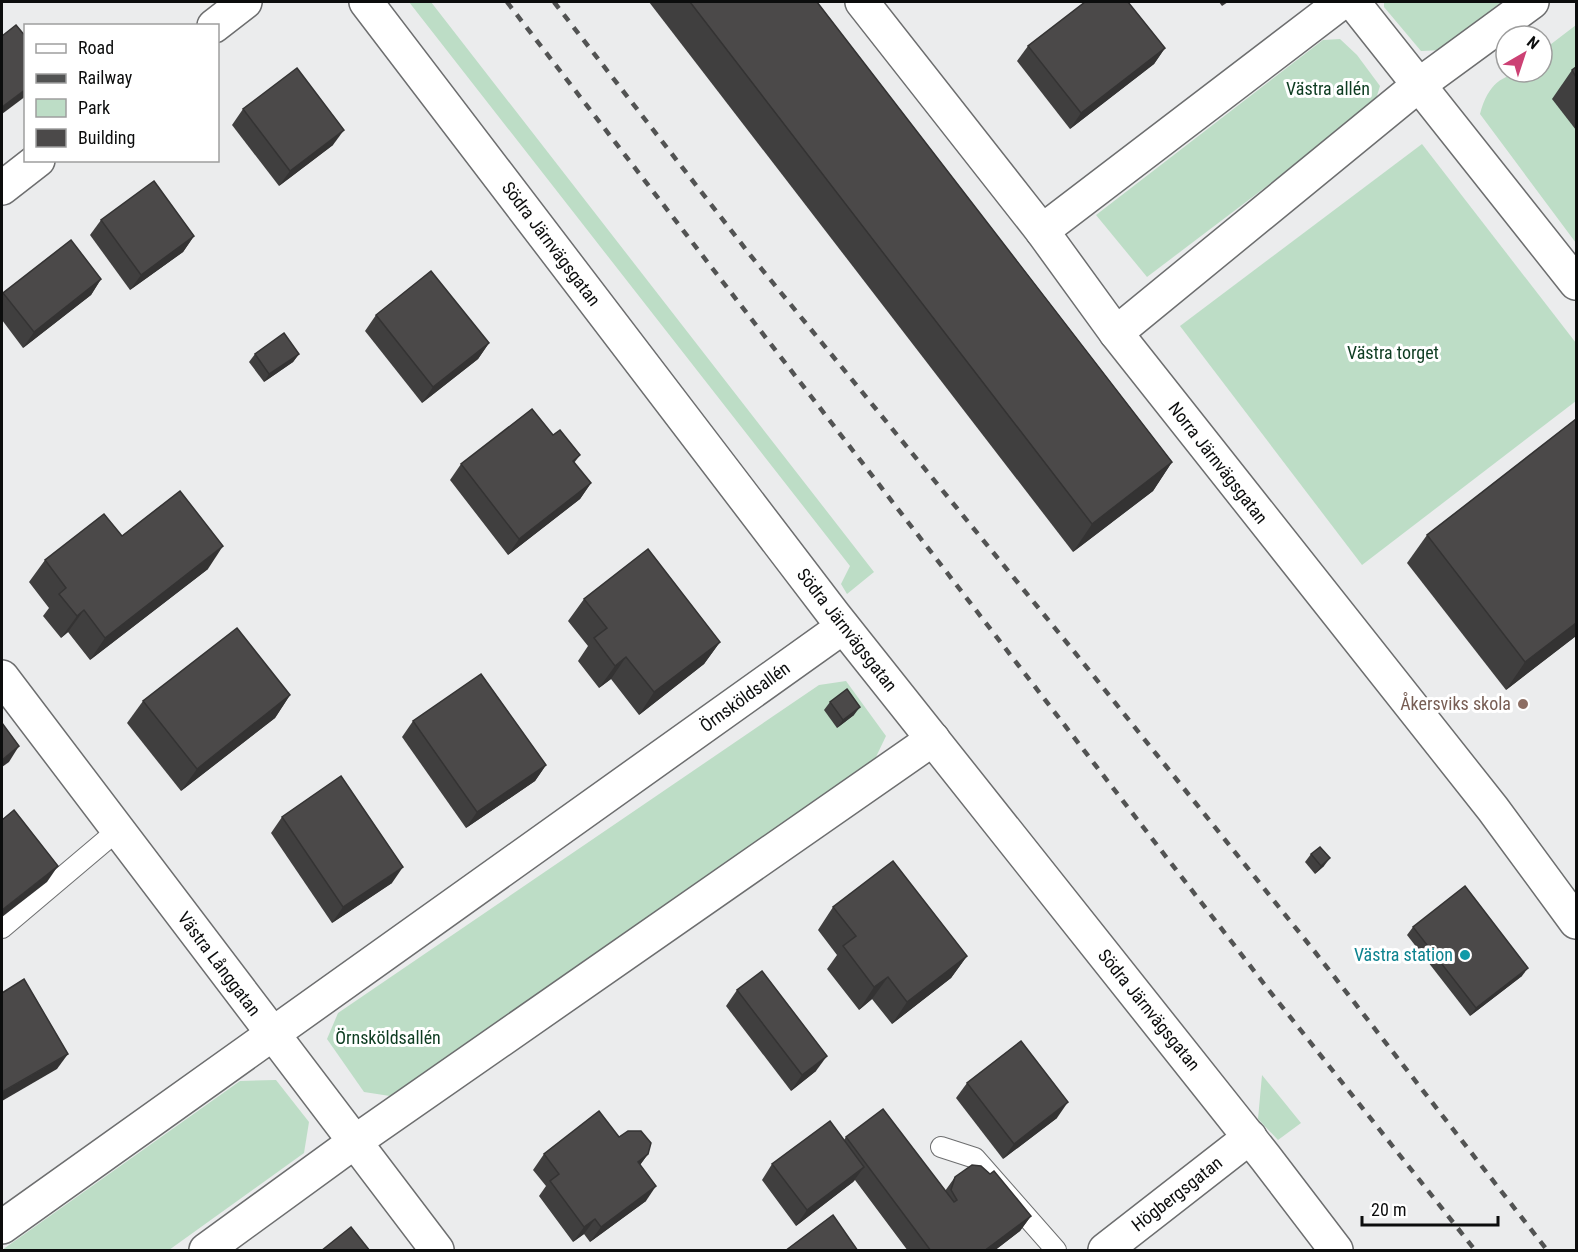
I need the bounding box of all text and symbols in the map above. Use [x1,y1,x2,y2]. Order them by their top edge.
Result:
legend [24,24,219,162]
north arrow [1494,24,1554,84]
text: N [1523,32,1543,53]
text: Road [78,37,114,58]
text: Railway [78,67,133,88]
park label: Västra allén [1286,78,1370,99]
text: Park [78,97,110,118]
text: Building [78,127,135,148]
street label: Södra Järnvägsgatan [498,177,605,310]
park label: Västra torget [1347,342,1439,363]
street label: Norra Järnvägsgatan [1164,398,1272,528]
street label: Södra Järnvägsgatan [793,564,902,695]
street label: Örnsköldsallén [696,657,794,736]
place label: Åkersviks skola [1400,692,1511,714]
marker: Åkersviks skola [1516,697,1530,711]
street label: Västra Långgatan [173,908,265,1020]
place label: Västra station [1354,944,1453,965]
street label: Södra Järnvägsgatan [1094,945,1205,1075]
marker: Västra station [1458,948,1472,962]
park label: Örnsköldsallén [335,1027,441,1048]
street label: Högbergsgatan [1127,1152,1226,1235]
scale bar [1362,1189,1498,1227]
text: 20 m [1371,1199,1406,1220]

